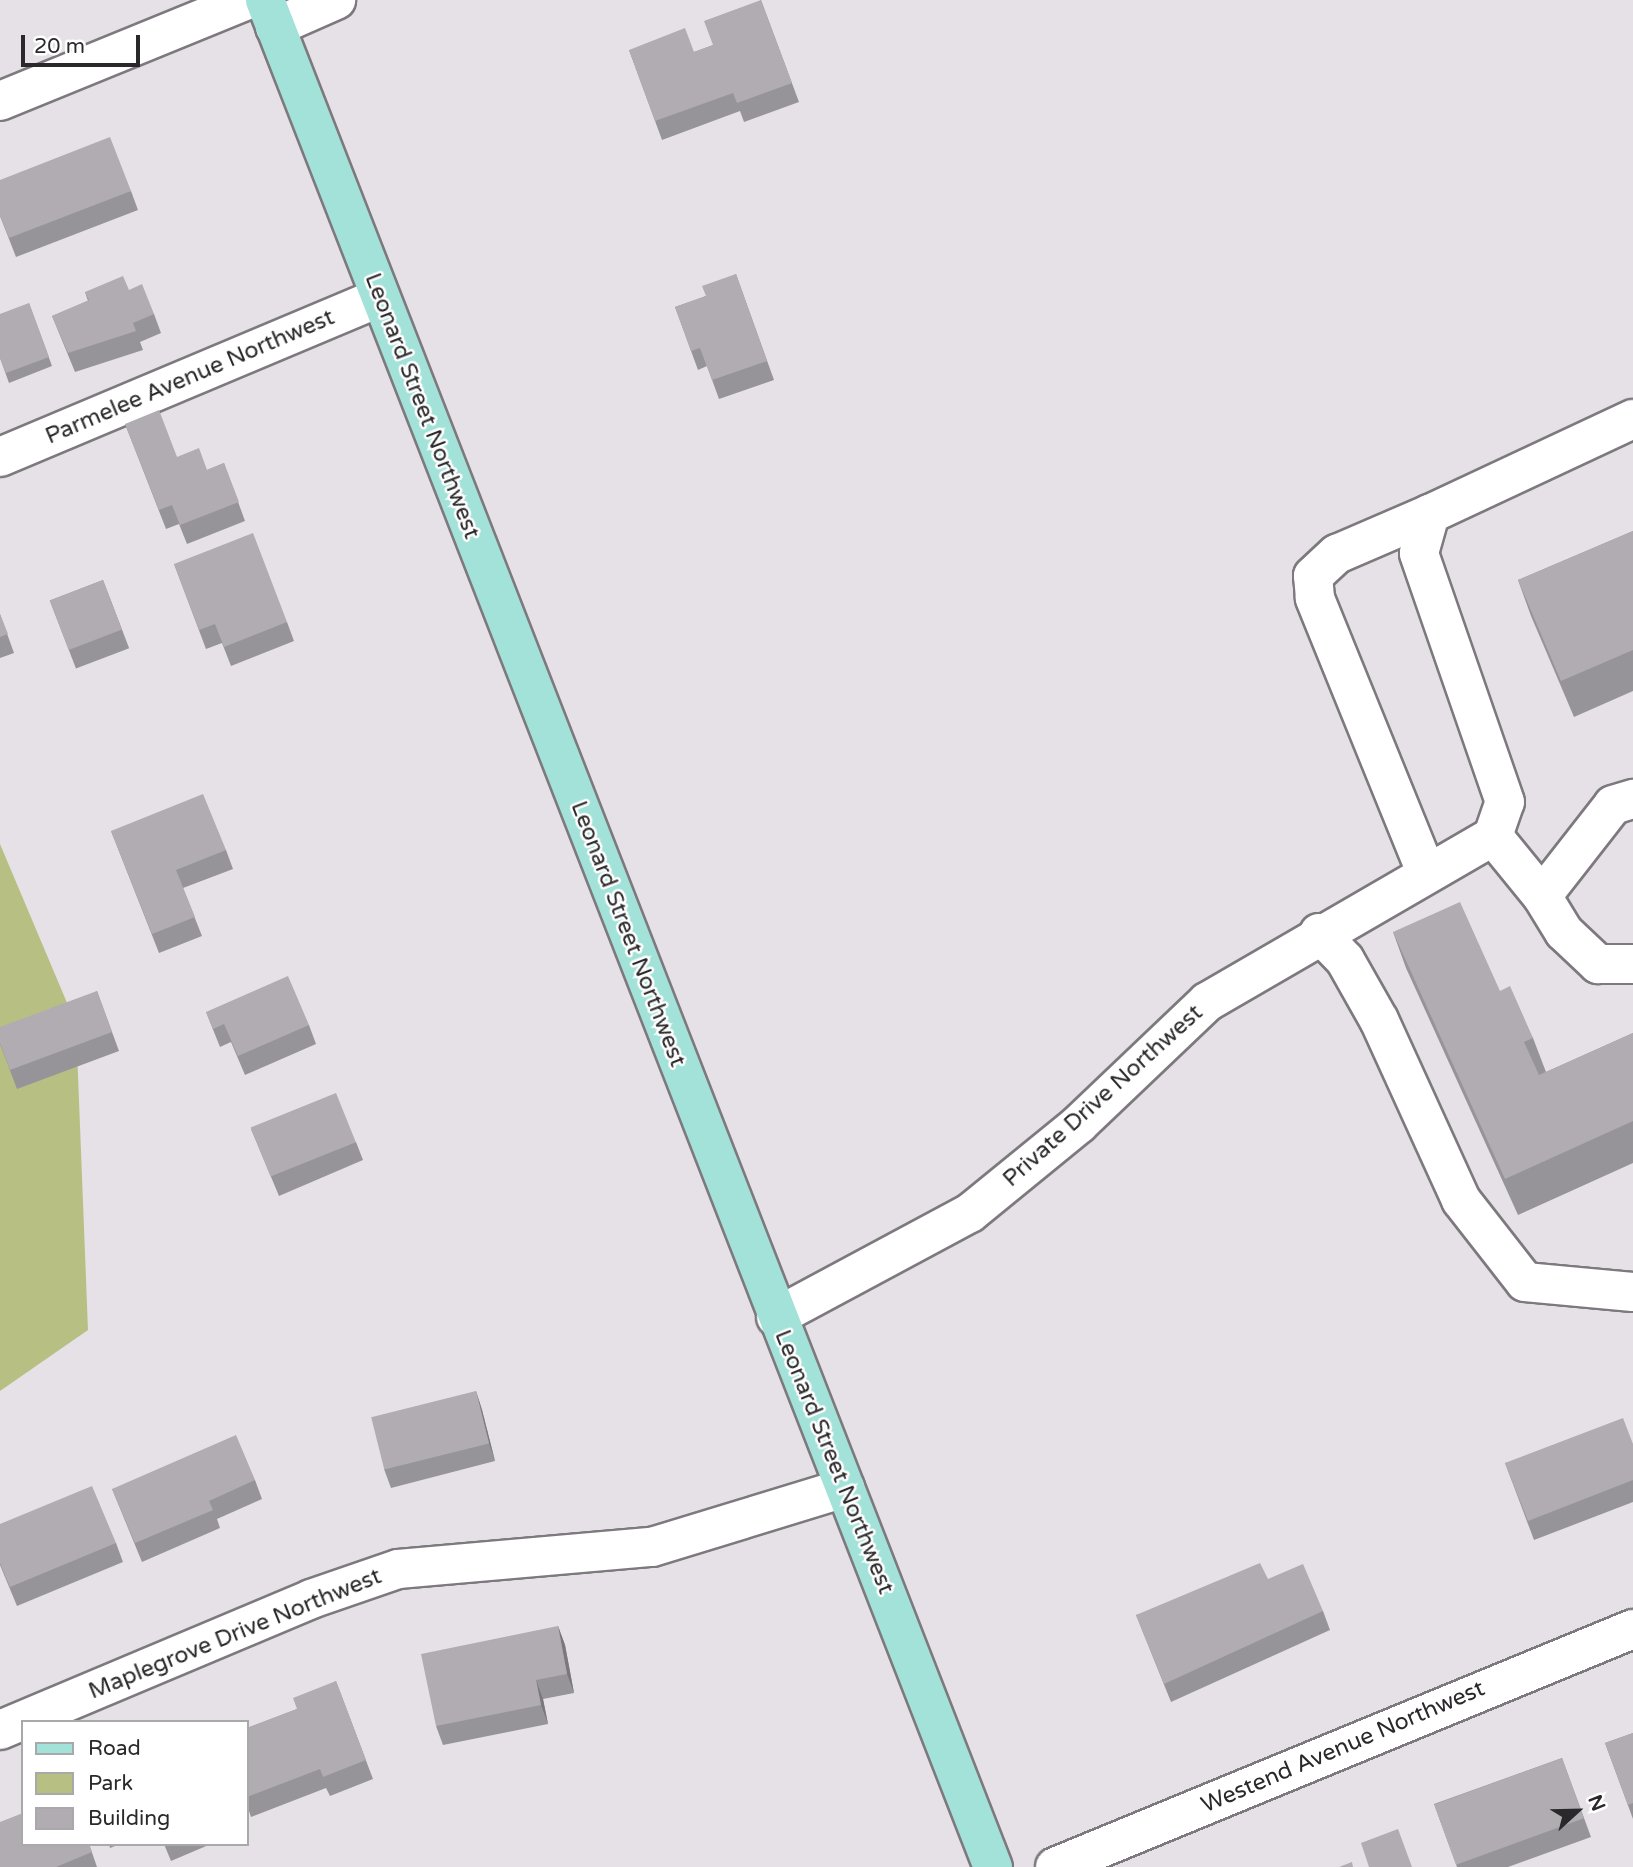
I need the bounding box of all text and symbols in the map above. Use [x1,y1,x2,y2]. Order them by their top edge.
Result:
scale bar [24,21,144,65]
text: 20 m [34,34,85,59]
street label: Leonard Street Northwest [359,269,485,543]
street label: Parmelee Avenue Northwest [41,304,339,450]
street label: Leonard Street Northwest [565,797,691,1071]
street label: Private Drive Northwest [997,999,1209,1193]
street label: Leonard Street Northwest [768,1326,900,1598]
street label: Maplegrove Drive Northwest [85,1563,385,1705]
street label: Westend Avenue Northwest [1197,1675,1489,1819]
legend [21,1720,248,1846]
text: Road [88,1736,141,1761]
text: Park [88,1771,133,1796]
north arrow [1542,1776,1612,1846]
text: N [1583,1792,1610,1814]
text: Building [88,1806,170,1831]

